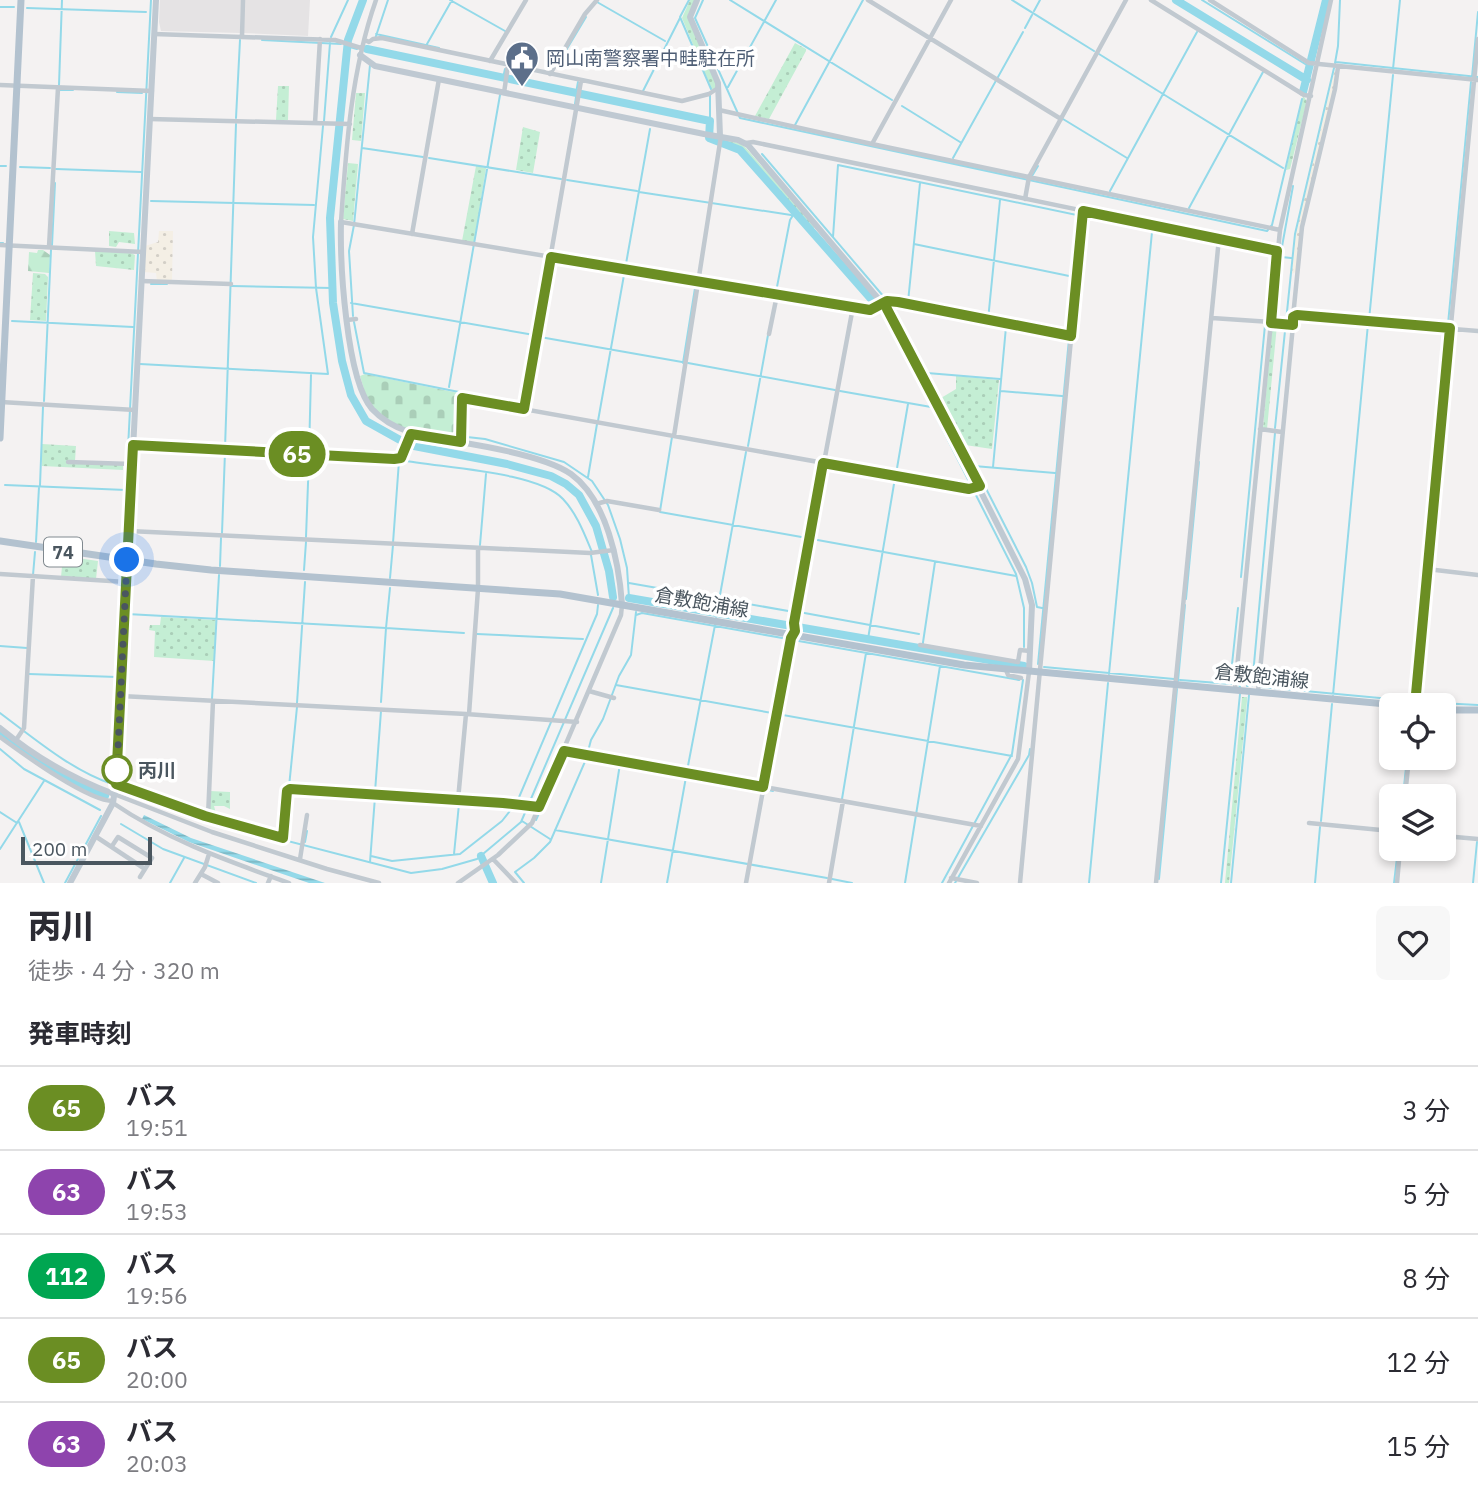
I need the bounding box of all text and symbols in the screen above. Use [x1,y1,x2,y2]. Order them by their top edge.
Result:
public building icon: 岡山南警察署中畦駐在所 [503,39,541,88]
place label: 岡山南警察署中畦駐在所 [546,46,755,70]
line badge: 65 [266,431,328,477]
text: 65 [283,438,311,470]
road number: 74 [44,538,82,566]
your location [109,542,144,577]
street label: 倉敷飽浦線 [653,582,751,622]
street label: 倉敷飽浦線 [1213,659,1311,693]
map controls [1379,693,1456,861]
button: locate [1379,693,1456,770]
marker: 丙川 [102,755,132,785]
place label: 丙川 [138,758,176,782]
button: layers [1379,784,1456,861]
scale bar [21,834,152,866]
text: 200 m [32,837,87,861]
text: 丙川 [28,904,94,947]
button: heart [1376,906,1450,980]
text: 徒歩 · 4 分 · 320 m [28,955,220,985]
text: 発車時刻 [28,1016,132,1050]
text: バス [126,1078,178,1112]
text: 65 [52,1092,81,1124]
text: 3 分 [1402,1093,1450,1127]
text: 19:51 [126,1112,188,1142]
text: バス [126,1162,178,1196]
text: 63 [52,1176,81,1208]
text: 5 分 [1402,1177,1450,1211]
text: 19:53 [126,1196,188,1226]
text: バス [126,1246,178,1280]
text: 112 [45,1260,88,1292]
text: 8 分 [1402,1261,1450,1295]
text: 19:56 [126,1280,188,1310]
text: バス [126,1330,178,1364]
text: 65 [52,1344,81,1376]
text: 12 分 [1387,1345,1450,1379]
text: 20:00 [126,1364,188,1394]
text: バス [126,1414,178,1448]
text: 63 [52,1428,81,1460]
text: 15 分 [1387,1429,1450,1463]
text: 20:03 [126,1448,188,1478]

